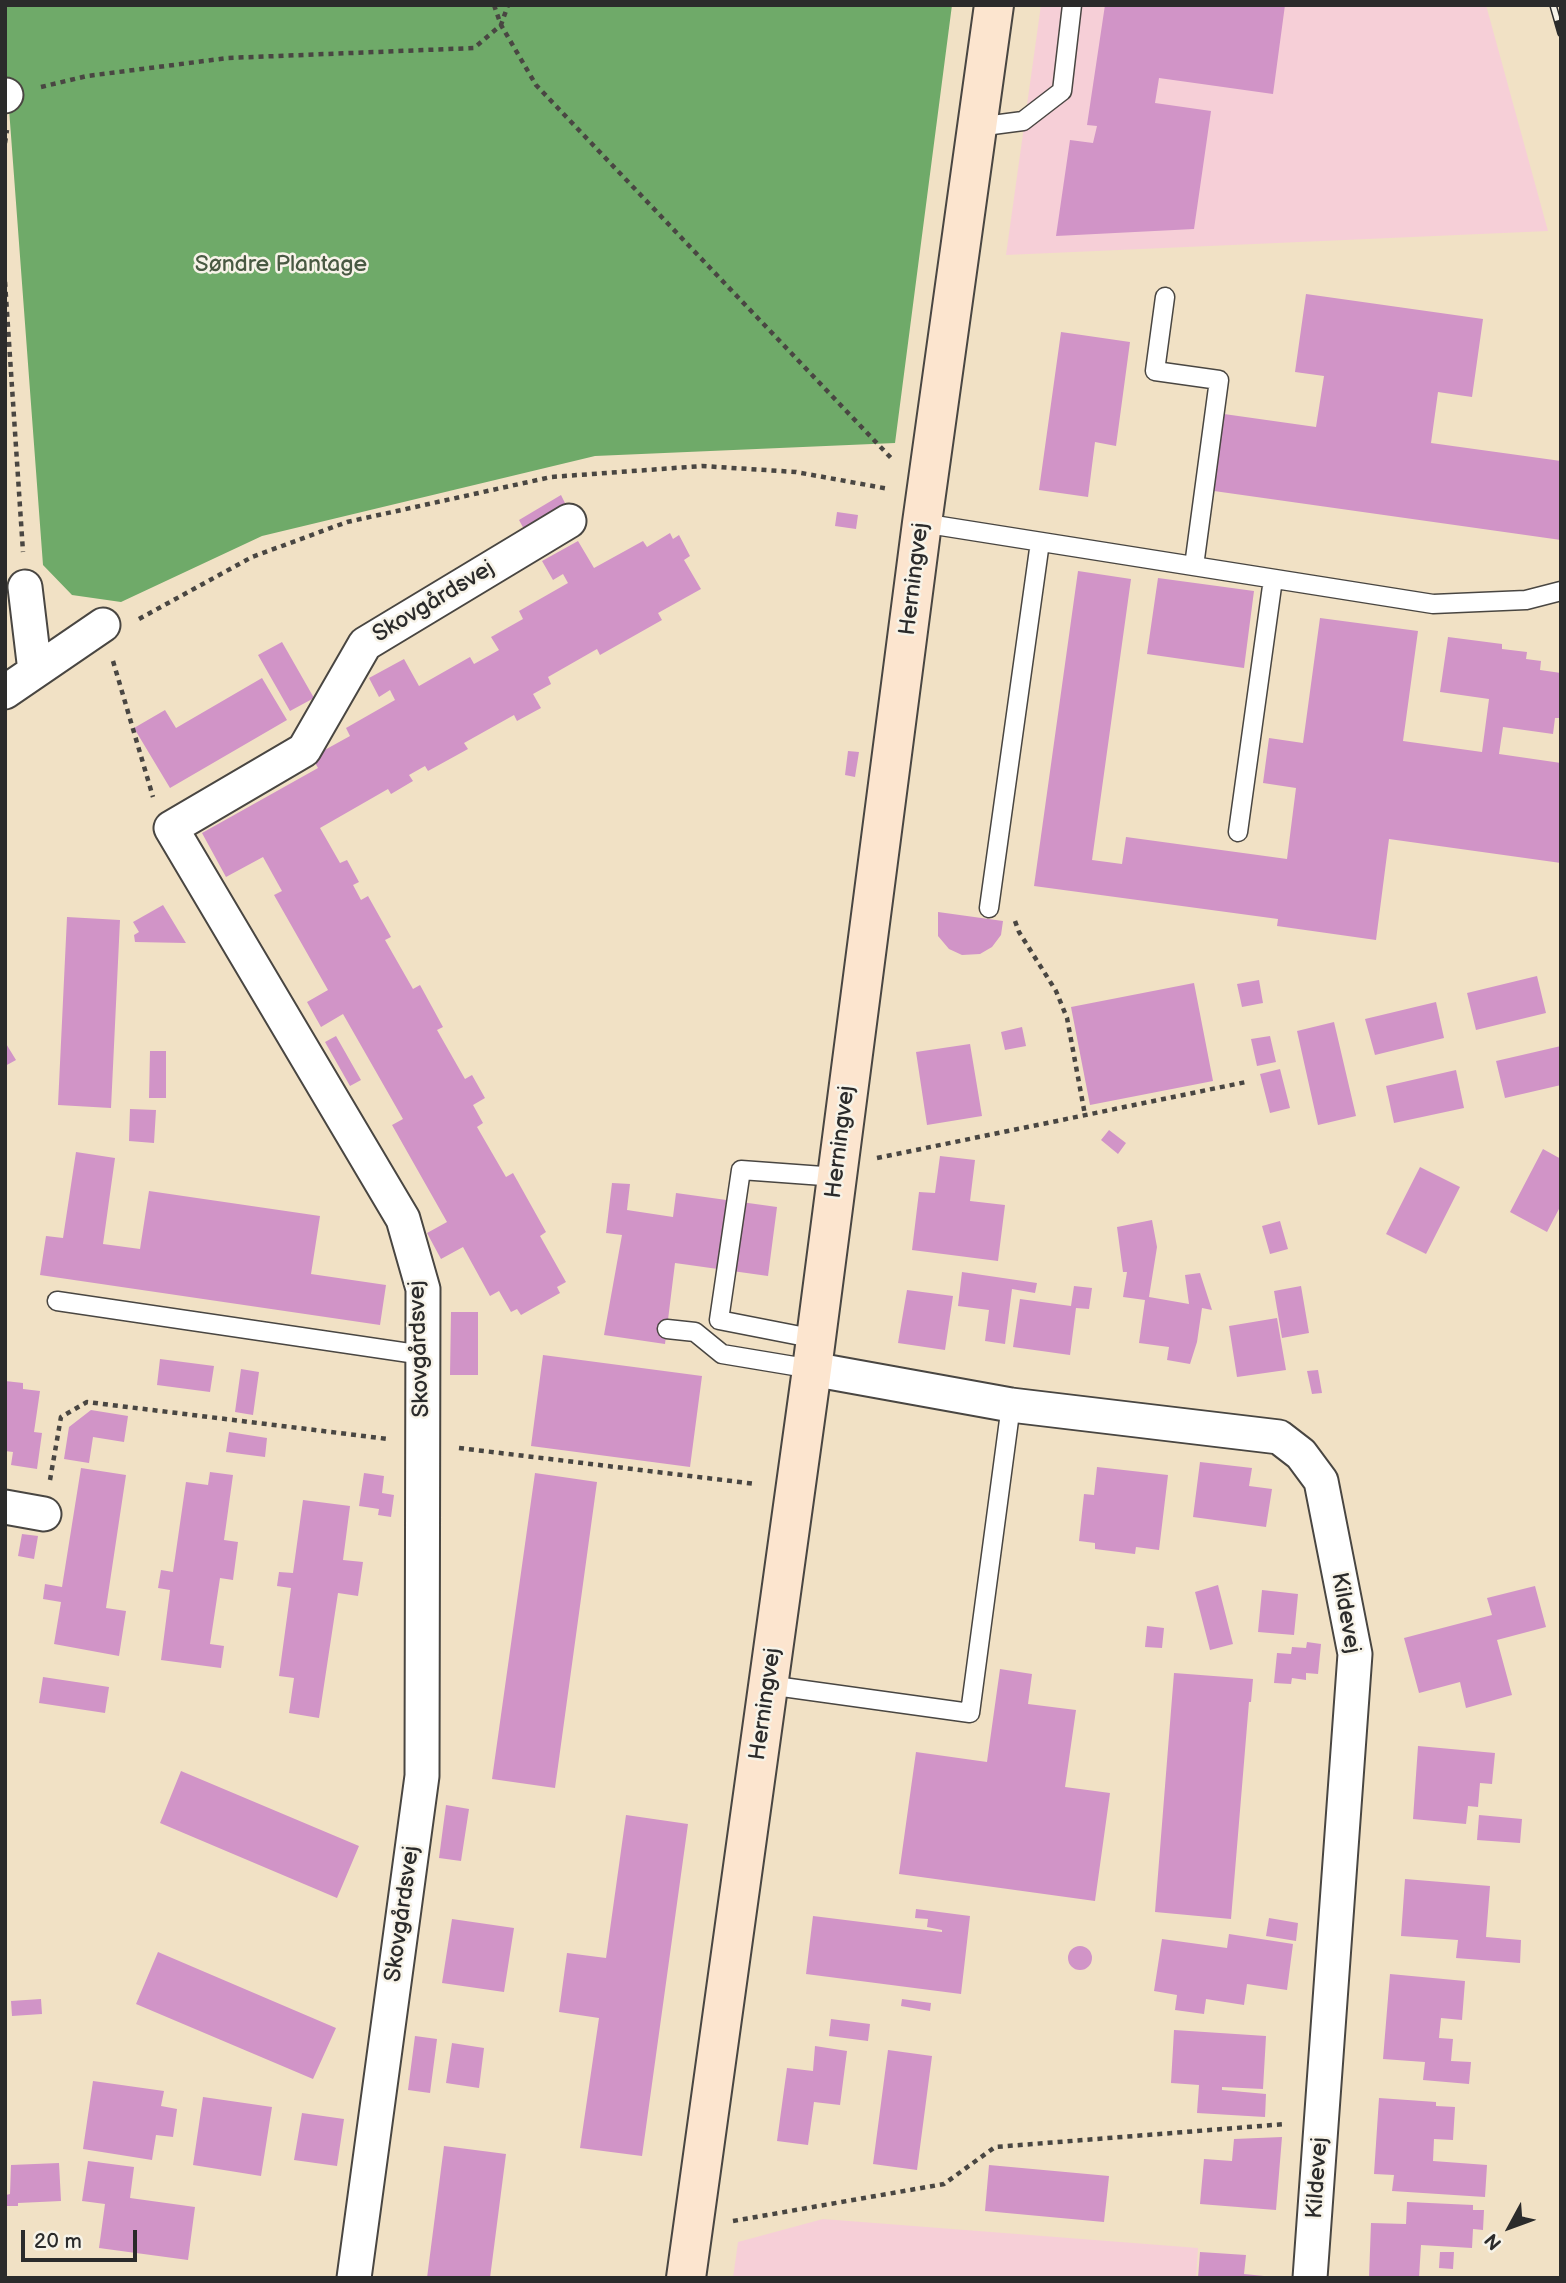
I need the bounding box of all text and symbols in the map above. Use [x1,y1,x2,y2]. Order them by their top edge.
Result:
park label: Søndre Plantage [195,251,367,279]
street label: Herningvej [894,521,936,637]
street label: Skovgårdsvej [368,555,500,649]
street label: Herningvej [820,1084,862,1200]
street label: Skovgårdsvej [404,1280,436,1418]
street label: Kildevej [1324,1570,1366,1656]
street label: Herningvej [744,1646,788,1762]
street label: Skovgårdsvej [380,1844,426,1984]
street label: Kildevej [1301,2136,1335,2220]
north arrow [1475,2192,1545,2262]
scale bar [24,2216,140,2260]
text: N [1480,2228,1507,2254]
text: 20 m [34,2229,82,2254]

